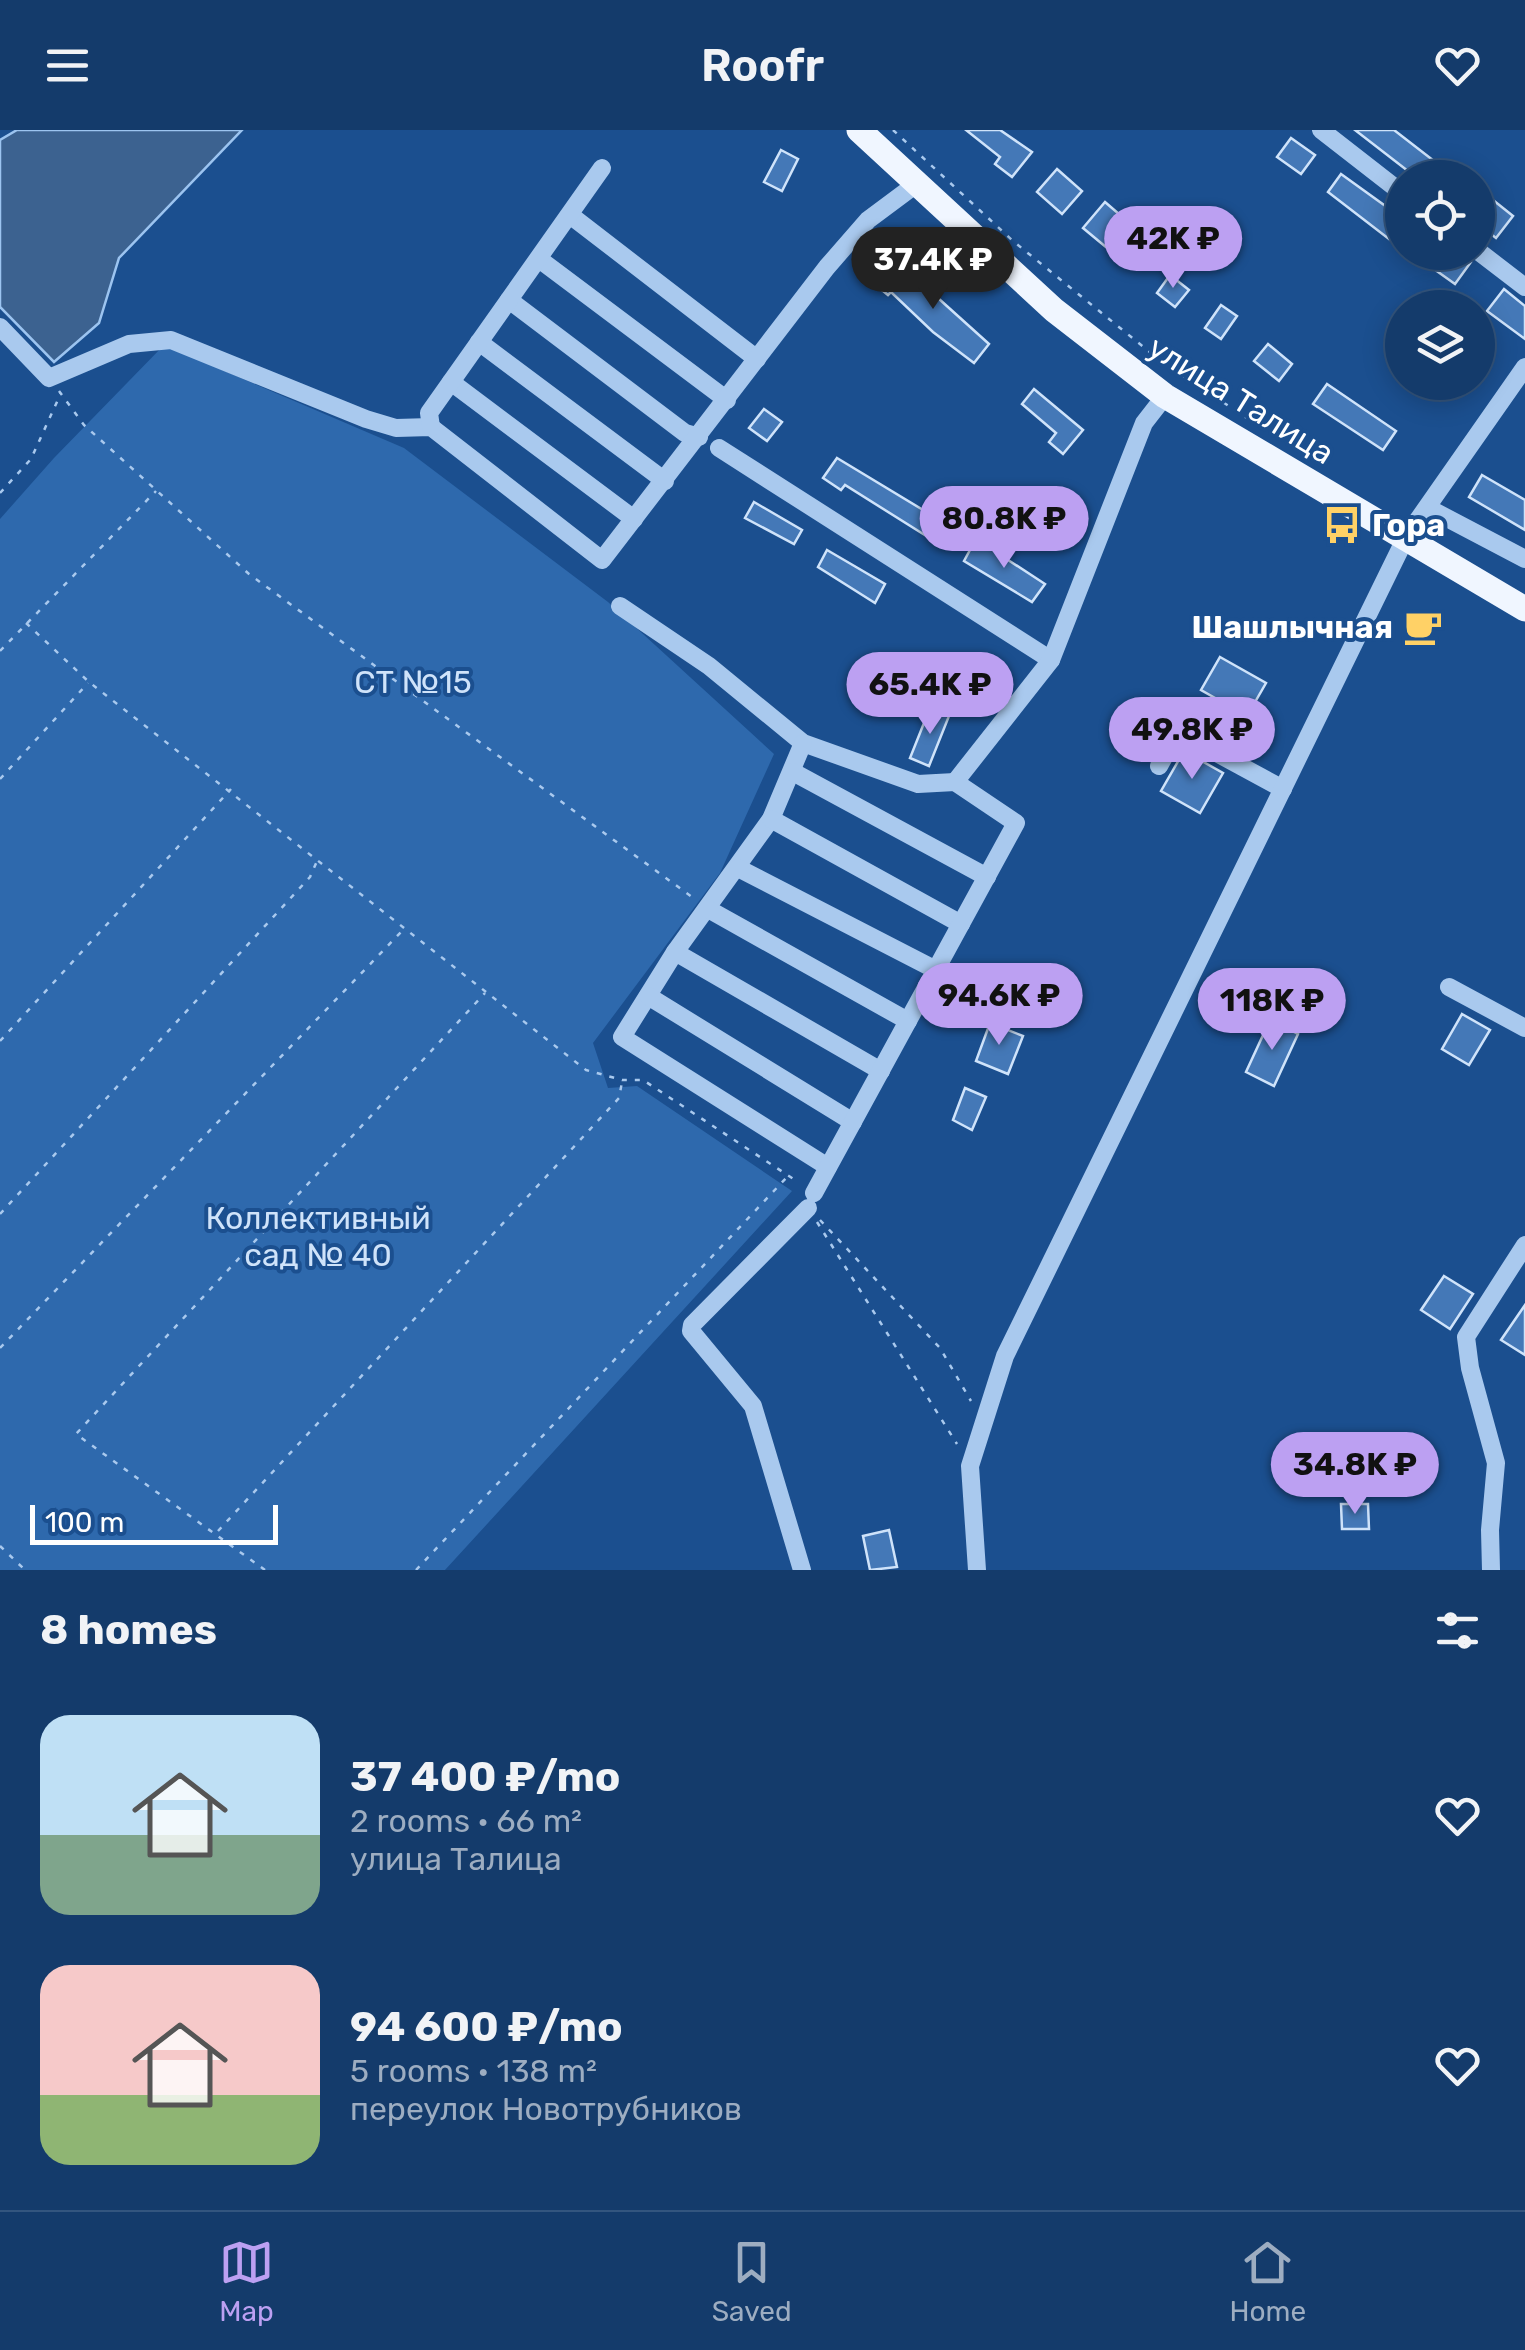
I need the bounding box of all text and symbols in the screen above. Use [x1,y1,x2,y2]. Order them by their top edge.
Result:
icon: menu [40,38,95,93]
icon: heart [1430,38,1485,93]
text: Roofr [701,39,824,92]
map controls [1385,160,1495,400]
button: locate [1385,160,1495,270]
pin: 42K ₽ [1103,206,1243,291]
text: 42K ₽ [1126,219,1220,257]
pin: 37.4K ₽ [841,227,1025,312]
text: 37.4K ₽ [873,240,993,278]
button: layers [1385,290,1495,400]
street label: улица Талица [1141,328,1341,472]
pin: 80.8K ₽ [912,486,1096,571]
text: 80.8K ₽ [942,499,1066,537]
bus stop icon: Гора [1321,504,1363,546]
place label: Гора [1372,506,1445,544]
cafe icon: Шашлычная [1402,606,1444,648]
place label: Шашлычная [1192,608,1393,646]
pin: 65.4K ₽ [838,652,1022,737]
park label: СТ №15 [354,663,472,701]
text: 65.4K ₽ [868,665,992,703]
pin: 49.8K ₽ [1100,697,1284,782]
text: 49.8K ₽ [1131,710,1253,748]
pin: 94.6K ₽ [907,963,1091,1048]
pin: 118K ₽ [1191,968,1353,1053]
text: 94.6K ₽ [938,976,1060,1014]
text: 118K ₽ [1220,981,1324,1019]
park label: Коллективный сад № 40 [205,1199,431,1274]
pin: 34.8K ₽ [1263,1432,1447,1517]
text: 34.8K ₽ [1293,1445,1417,1483]
scale bar [30,1500,278,1544]
text: 100 m [45,1506,124,1539]
icon: filters [1430,1603,1485,1658]
text: 8 homes [40,1605,217,1655]
text: 37 400 ₽/mo [350,1752,621,1802]
icon: home [120,1755,240,1875]
icon: heart [1430,1788,1485,1843]
text: 2 rooms · 66 m² [350,1802,582,1840]
text: улица Талица [350,1840,562,1878]
text: 94 600 ₽/mo [350,2002,623,2052]
icon: home [120,2005,240,2125]
icon: heart [1430,2038,1485,2093]
text: 5 rooms · 138 m² [350,2052,597,2090]
text: переулок Новотрубников [350,2090,742,2128]
tab: Map [219,2235,274,2328]
tab: Saved [712,2235,792,2328]
tab: Home [1229,2235,1306,2328]

